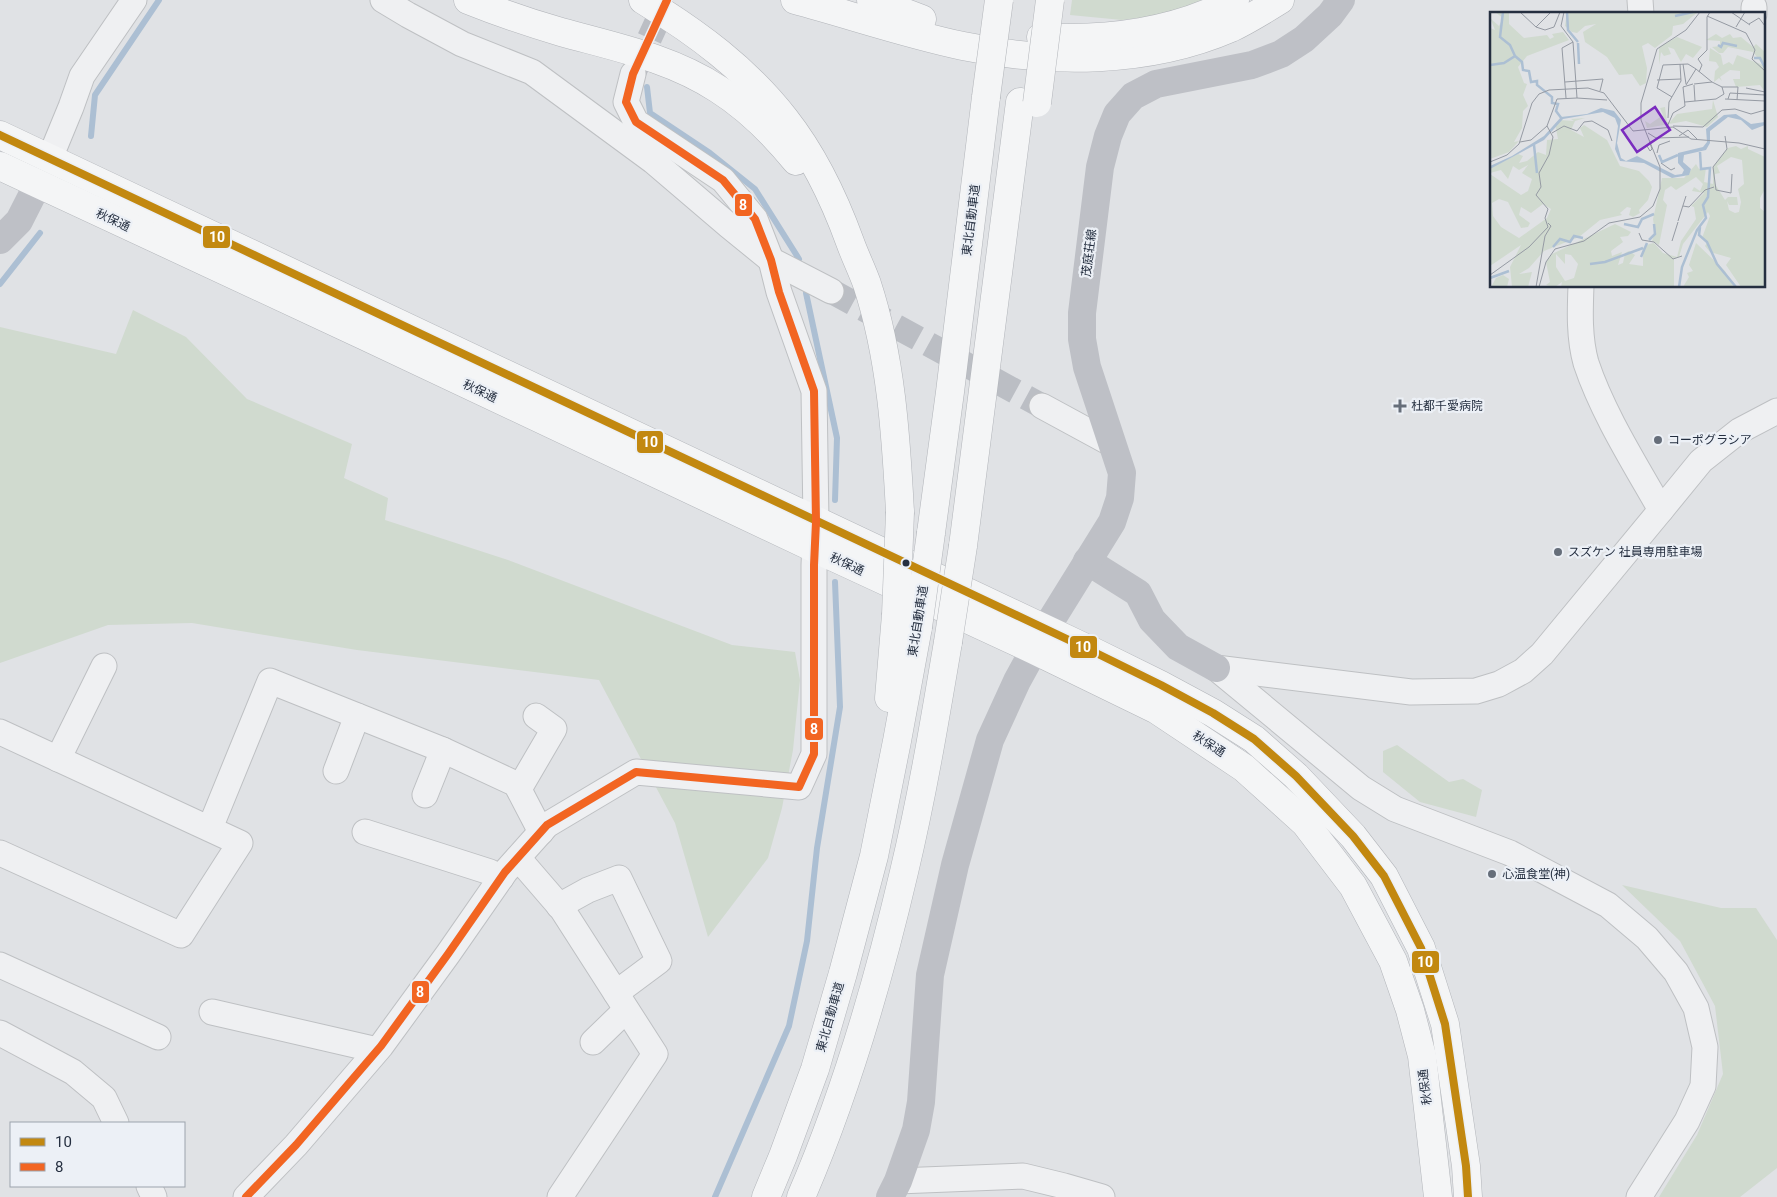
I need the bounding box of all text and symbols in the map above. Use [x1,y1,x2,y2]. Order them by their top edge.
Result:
inset map [1490,12,1764,288]
street label: 東北自動車道 [960,183,982,257]
line badge: 8 [734,193,753,217]
text: 8 [739,197,747,213]
street label: 秋保通 [94,206,132,234]
line badge: 10 [202,225,231,249]
street label: 茂庭荘線 [1079,228,1099,278]
text: 10 [209,229,225,245]
street label: 秋保通 [461,377,499,405]
marker: 杜都千愛病院 [1393,399,1407,413]
place label: 杜都千愛病院 [1411,399,1483,413]
line badge: 10 [636,430,664,454]
place label: コーポグラシア [1668,433,1752,447]
text: 10 [642,434,658,450]
marker: コーポグラシア [1652,434,1664,446]
place label: スズケン 社員専用駐車場 [1568,545,1703,559]
marker: スズケン 社員専用駐車場 [1552,546,1564,558]
street label: 秋保通 [828,550,866,578]
unlabelled marker [901,558,911,568]
street label: 東北自動車道 [905,584,931,658]
line badge: 10 [1069,635,1098,659]
text: 10 [1075,639,1091,655]
line badge: 8 [804,717,824,741]
text: 8 [810,721,818,737]
street label: 秋保通 [1190,728,1228,760]
place label: 心温食堂(神) [1502,867,1570,881]
marker: 心温食堂(神) [1486,868,1498,880]
line badge: 10 [1411,950,1440,974]
text: 10 [1417,954,1433,970]
line badge: 8 [411,980,430,1004]
street label: 東北自動車道 [813,980,847,1054]
text: 8 [416,984,424,1000]
street label: 秋保通 [1416,1068,1434,1106]
legend [10,1122,185,1187]
text: 10 [55,1133,72,1151]
text: 8 [55,1158,63,1176]

